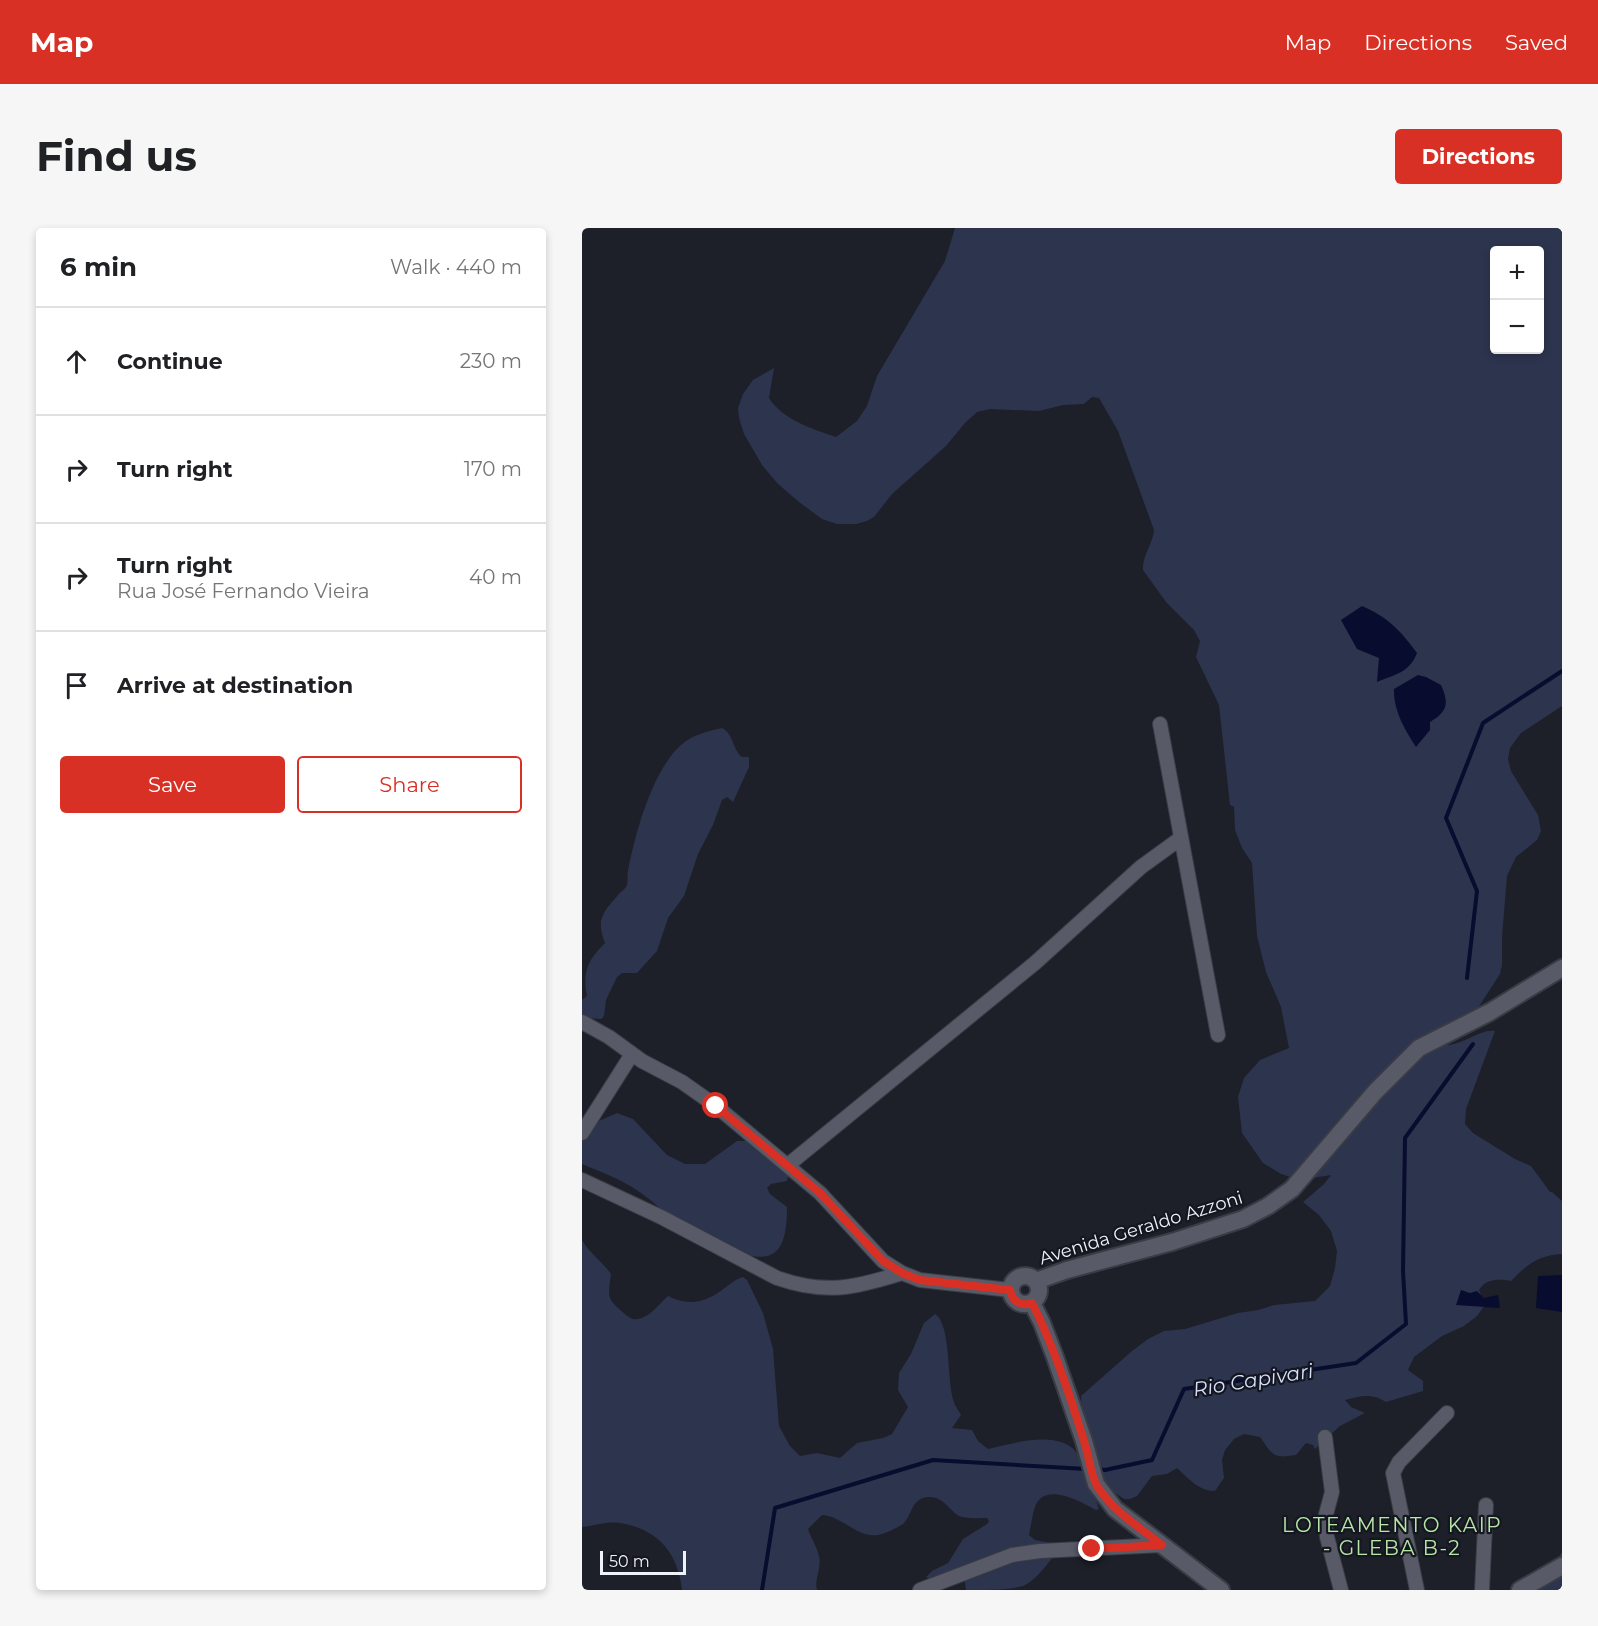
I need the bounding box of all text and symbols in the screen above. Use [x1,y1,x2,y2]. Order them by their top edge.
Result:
text: Map [30,25,93,59]
text: Map [1285,30,1331,55]
text: Directions [1364,30,1472,55]
text: Saved [1505,30,1568,55]
button: Directions [1395,129,1562,184]
text: Find us [36,130,197,182]
map controls [1490,246,1544,354]
button: + [1490,246,1544,300]
text: 6 min [60,251,137,283]
text: Walk · 440 m [390,255,522,279]
button: − [1490,300,1544,354]
icon: ahead [60,345,93,378]
text: Continue [117,348,223,375]
text: 230 m [460,349,522,373]
icon: right [60,453,93,486]
text: Turn right [117,456,232,483]
text: 170 m [464,457,522,481]
text: Turn right [117,552,232,579]
icon: right [60,561,93,594]
text: 40 m [469,565,522,589]
text: Rua José Fernando Vieira [117,579,369,603]
icon: arrive [60,669,93,702]
text: Arrive at destination [117,672,353,699]
button: Save [60,756,285,813]
button: Share [297,756,522,813]
route start [702,1092,728,1118]
street label: Avenida Geraldo Azzoni [1037,1187,1245,1269]
water label: Rio Capivari [1191,1359,1315,1401]
district label: LOTEAMENTO KAIP - GLEBA B-2 [1282,1513,1502,1560]
route end [1078,1535,1104,1561]
scale bar [600,1548,686,1576]
text: 50 m [609,1552,650,1571]

